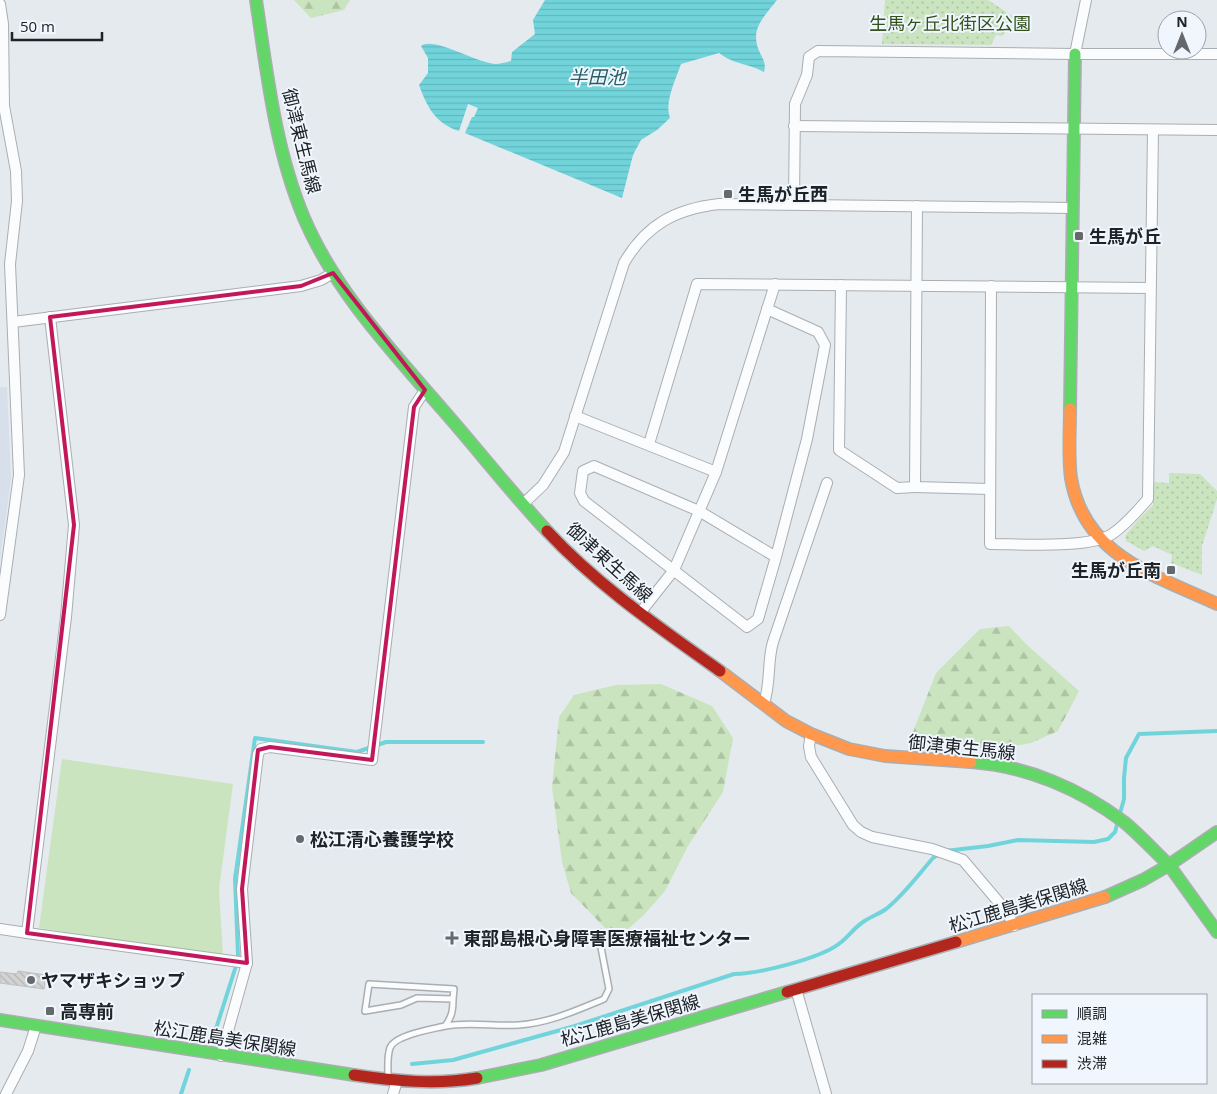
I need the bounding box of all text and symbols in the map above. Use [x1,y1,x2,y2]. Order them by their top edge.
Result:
scale bar [12,10,102,42]
north arrow [1157,10,1207,60]
park label: 生馬ヶ丘北街区公園 [869,11,1031,35]
text: N [1176,12,1188,31]
text: 50 m [20,16,55,36]
water label: 半田池 [568,64,627,90]
street label: 御津東生馬線 [277,86,327,196]
place label: 生馬が丘西 [738,182,828,206]
marker: 生馬が丘西 [722,188,734,200]
place label: 生馬が丘 [1089,224,1161,248]
marker: 生馬が丘 [1073,230,1085,242]
street label: 御津東生馬線 [562,517,658,607]
place label: 生馬が丘南 [1071,558,1161,582]
marker: 生馬が丘南 [1165,564,1177,576]
street label: 御津東生馬線 [907,729,1017,765]
place label: 松江清心養護学校 [310,827,454,851]
marker: 松江清心養護学校 [294,833,306,845]
street label: 松江鹿島美保関線 [946,872,1090,938]
place label: 東部島根心身障害医療福祉センター [463,926,751,950]
marker: 東部島根心身障害医療福祉センター [445,931,459,945]
place label: ヤマザキショップ [41,968,185,992]
marker: ヤマザキショップ [25,974,37,986]
street label: 松江鹿島美保関線 [557,989,703,1051]
legend [1032,994,1207,1084]
place label: 高専前 [60,999,114,1023]
text: 順調 [1077,1003,1107,1023]
marker: 高専前 [44,1005,56,1017]
street label: 松江鹿島美保関線 [152,1015,298,1061]
text: 混雑 [1077,1028,1107,1048]
text: 渋滞 [1077,1053,1107,1073]

